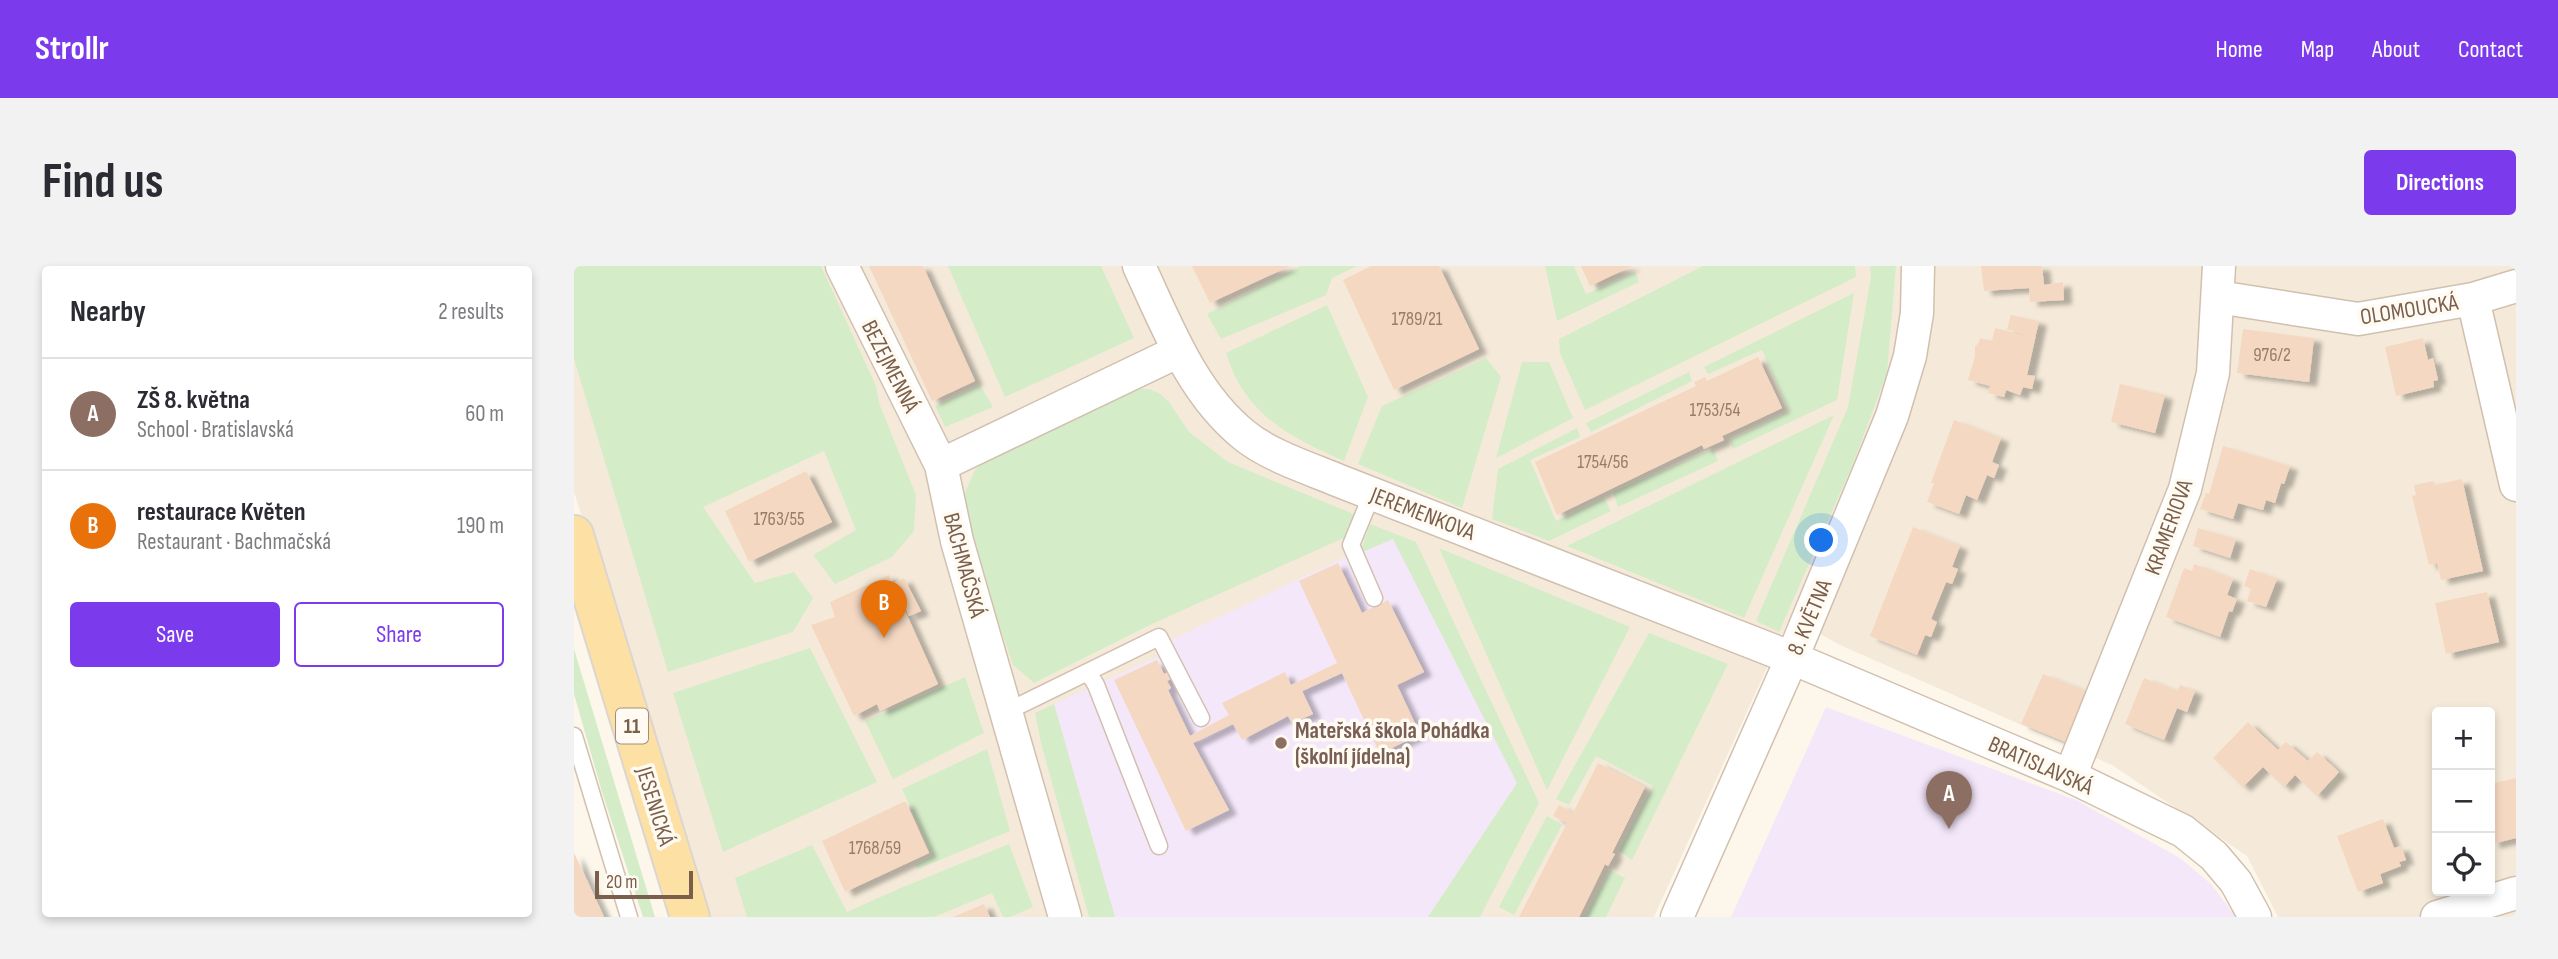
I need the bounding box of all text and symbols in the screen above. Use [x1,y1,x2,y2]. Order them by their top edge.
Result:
text: Strollr [35,29,109,69]
text: Home [2215,35,2263,64]
text: Map [2301,35,2334,64]
text: About [2372,35,2420,64]
text: Contact [2458,35,2523,64]
button: Directions [2364,150,2516,215]
text: Find us [42,153,164,212]
street label: OLOMOUCKÁ [2358,288,2460,332]
text: Nearby [70,294,146,330]
text: 2 results [438,298,504,326]
house number: 1789/21 [1392,308,1443,331]
street label: BEZEJMENNÁ [855,316,925,417]
house number: 976/2 [2253,344,2291,367]
text: ZŠ 8. května [137,385,250,416]
house number: 1753/54 [1690,399,1741,422]
text: A [88,400,98,428]
text: 60 m [465,400,504,428]
text: School · Bratislavská [137,416,294,444]
house number: 1754/56 [1577,451,1629,474]
street label: KRAMERIOVA [2139,476,2199,579]
street label: JEREMENKOVA [1365,481,1479,547]
text: restaurace Květen [137,497,306,528]
house number: 1763/55 [753,508,805,531]
street label: BACHMAČSKÁ [937,510,991,621]
text: B [88,512,98,540]
text: 190 m [457,512,504,540]
your location [1804,523,1838,557]
text: Restaurant · Bachmačská [137,528,331,556]
street label: 8. KVĚTNA [1782,575,1838,659]
pin: B [861,580,907,638]
button: Save [70,602,280,667]
button: Share [294,602,504,667]
map controls [2432,707,2495,896]
button: + [2432,707,2495,770]
road number: 11 [616,708,648,743]
place label: Mateřská škola Pohádka (školní jídelna) [1295,717,1490,771]
street label: BRATISLAVSKÁ [1984,730,2098,802]
marker: Mateřská škola Pohádka (školní jídelna) [1273,735,1289,751]
street label: JESENICKÁ [629,762,680,849]
button: − [2432,770,2495,833]
pin: A [1926,771,1972,829]
button: locate [2432,833,2495,896]
house number: 1768/59 [849,837,901,860]
scale bar [595,868,693,900]
text: 20 m [606,871,638,894]

